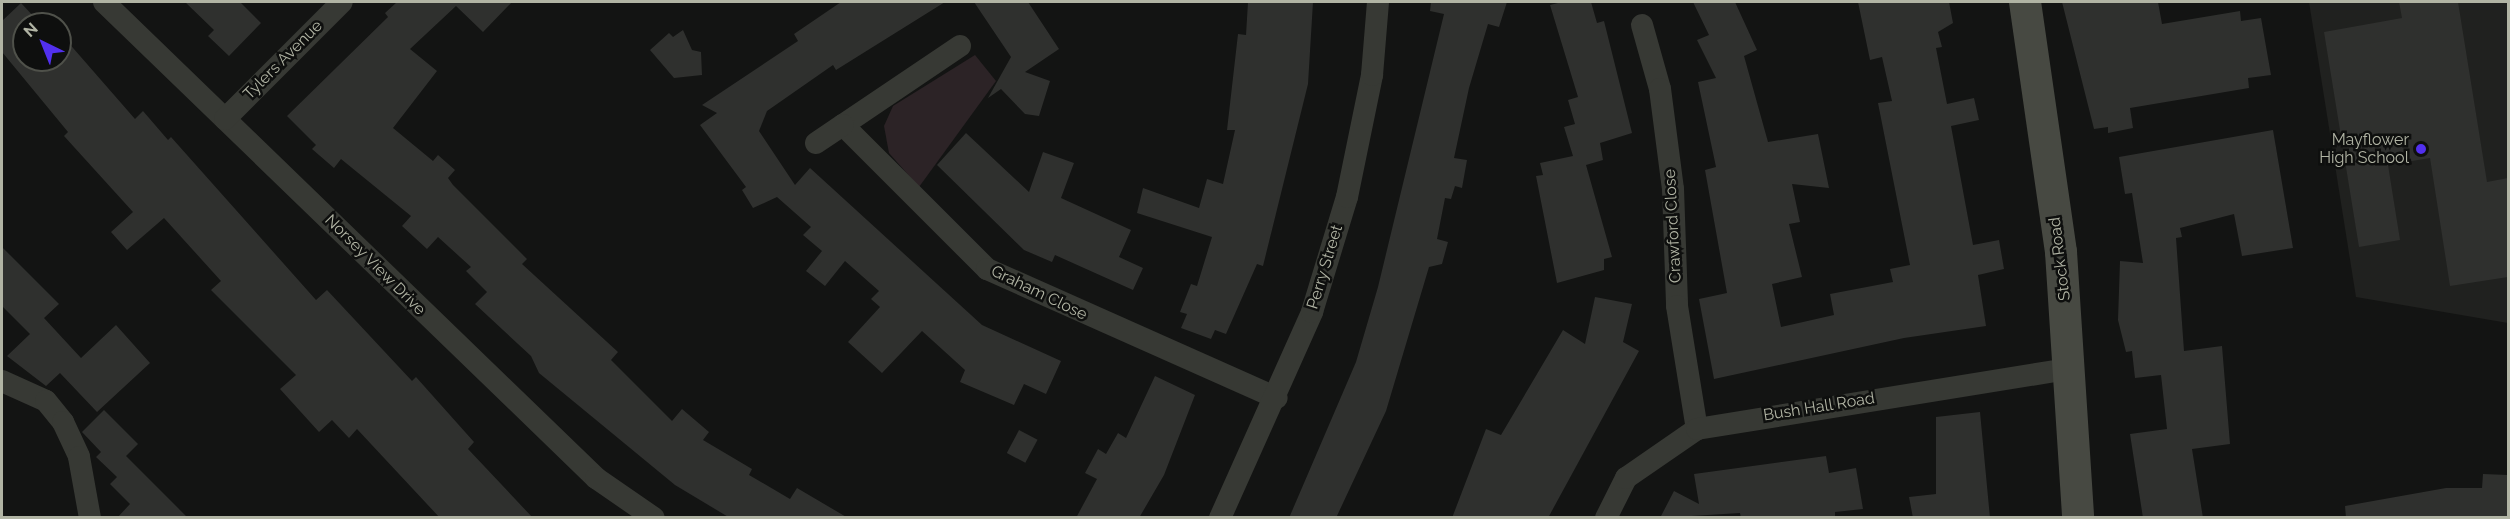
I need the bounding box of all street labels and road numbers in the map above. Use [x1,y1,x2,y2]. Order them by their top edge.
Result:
street label: Tylers Avenue [239,16,327,104]
street label: Crawford Close [1660,169,1686,283]
street label: Norsey View Drive [320,210,430,320]
street label: Stock Road [2045,216,2075,302]
street label: Perry Street [1303,222,1347,312]
street label: Graham Close [988,261,1090,325]
street label: Bush Hall Road [1762,389,1876,425]

